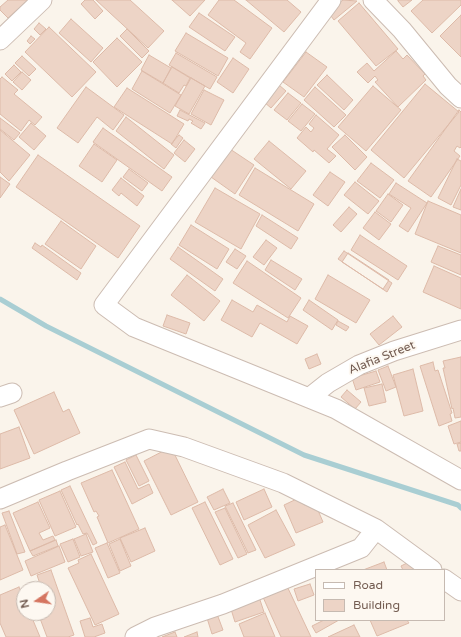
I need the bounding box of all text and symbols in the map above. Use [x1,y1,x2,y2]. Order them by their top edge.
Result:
street label: Alafia Street [347,338,417,378]
legend [315,569,445,621]
text: Road [353,578,383,592]
north arrow [16,581,56,621]
text: N [17,598,32,609]
text: Building [353,598,400,612]

